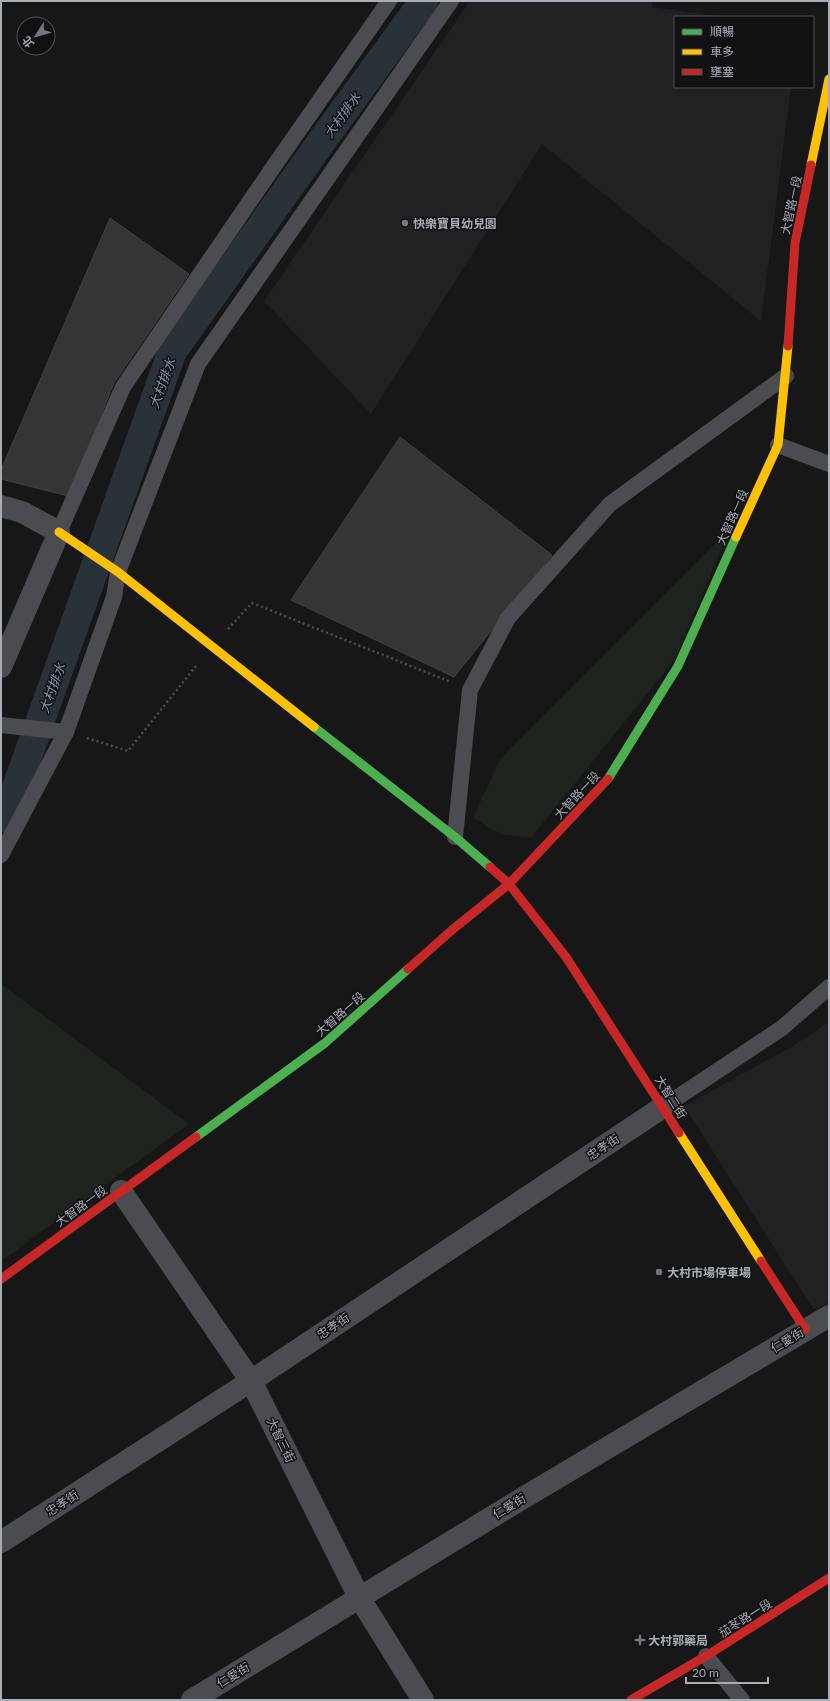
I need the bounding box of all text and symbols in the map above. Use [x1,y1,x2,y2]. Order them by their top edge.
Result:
north arrow [16,16,56,56]
legend [674,16,814,88]
text: 順暢 [710,24,734,39]
text: 北 [19,34,36,51]
text: 車多 [710,44,734,59]
text: 壅塞 [710,64,734,79]
water label: 大村排水 [320,88,364,141]
street label: 大智路一段 [777,174,805,236]
place label: 快樂寶貝幼兒園 [413,216,497,231]
marker: 快樂寶貝幼兒園 [400,218,410,228]
water label: 大村排水 [146,355,179,410]
street label: 大智路一段 [713,487,751,547]
water label: 大村排水 [36,660,69,715]
street label: 大智路一段 [551,768,603,822]
street label: 大智路一段 [312,989,368,1039]
street label: 大智二街 [652,1073,690,1121]
street label: 忠孝街 [584,1131,622,1163]
street label: 大智路一段 [52,1182,110,1230]
place label: 大村市場停車場 [667,1265,751,1280]
marker: 大村市場停車場 [654,1267,664,1277]
street label: 忠孝街 [314,1310,352,1342]
street label: 仁愛街 [768,1324,806,1356]
street label: 大智三街 [264,1415,298,1465]
street label: 忠孝街 [43,1487,81,1519]
street label: 仁愛街 [490,1490,528,1522]
street label: 茄苳路一段 [716,1596,774,1640]
place label: 大村郭藥局 [648,1633,708,1648]
marker: 大村郭藥局 [635,1635,645,1645]
street label: 仁愛街 [214,1659,252,1691]
scale bar [686,1659,768,1685]
text: 20 m [692,1665,719,1680]

